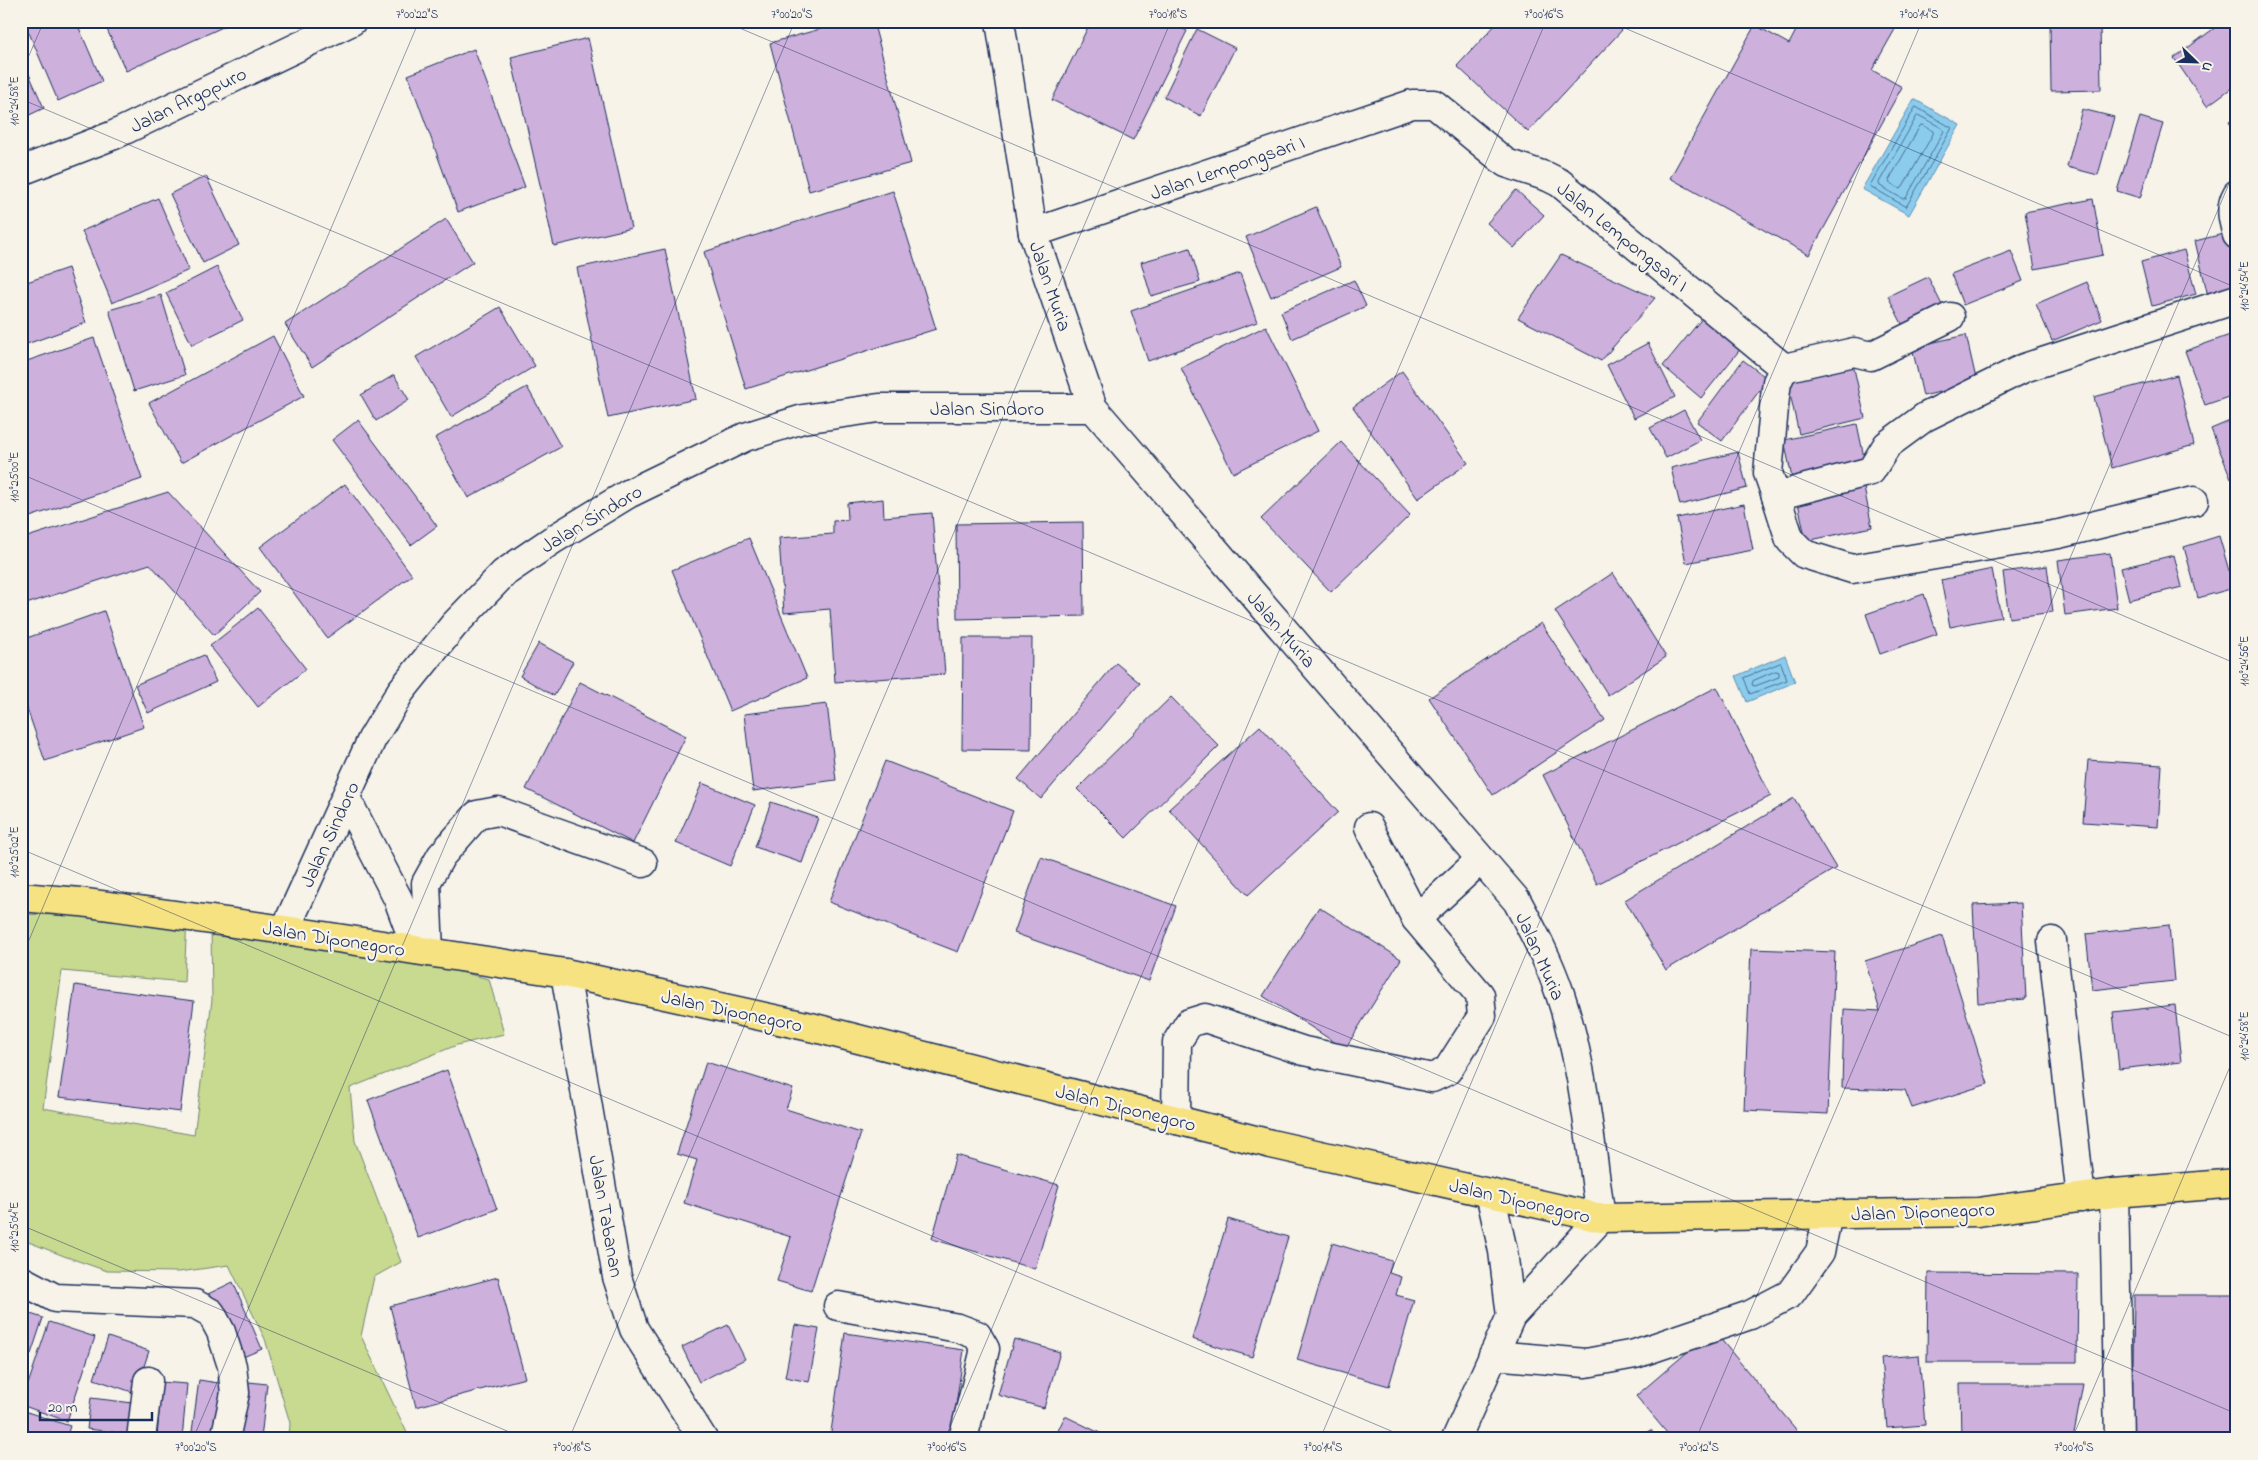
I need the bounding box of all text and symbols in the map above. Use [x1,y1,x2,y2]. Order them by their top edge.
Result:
text: 7°00'22"S [396,6,438,24]
text: 7°00'20"S [771,6,813,24]
text: 7°00'18"S [1149,6,1188,24]
text: 7°00'16"S [1524,6,1564,24]
text: 7°00'14"S [1899,6,1939,24]
north arrow [2170,38,2220,88]
text: U [2195,58,2218,75]
street label: Jalan Argopuro [126,61,253,143]
text: 110°24'58"E [6,76,24,126]
street label: Jalan Lempongsari I [1146,129,1309,210]
street label: Jalan Lempongsari I [1549,176,1694,301]
street label: Jalan Muria [1020,238,1078,336]
text: 110°24'54"E [2236,261,2254,311]
street label: Jalan Sindoro [930,396,1044,425]
text: 110°25'00"E [6,452,24,502]
street label: Jalan Sindoro [536,478,649,562]
street label: Jalan Muria [1238,586,1322,676]
text: 110°24'56"E [2236,636,2254,686]
street label: Jalan Sindoro [294,777,369,893]
text: 110°25'02"E [6,826,24,878]
street label: Jalan Muria [1506,908,1571,1006]
street label: Jalan Diponegoro [260,915,407,967]
street label: Jalan Diponegoro [658,983,805,1043]
text: 110°24'58"E [2236,1011,2254,1061]
street label: Jalan Diponegoro [1052,1078,1199,1142]
street label: Jalan Tabanan [580,1153,630,1280]
street label: Jalan Diponegoro [1446,1172,1593,1234]
street label: Jalan Diponegoro [1851,1196,1996,1232]
text: 110°25'04"E [6,1202,24,1252]
scale bar [40,1390,152,1422]
text: 20 m [48,1397,78,1419]
text: 7°00'20"S [175,1439,217,1457]
text: 7°00'18"S [553,1439,592,1457]
text: 7°00'16"S [927,1439,967,1457]
text: 7°00'14"S [1303,1439,1343,1457]
text: 7°00'12"S [1679,1439,1719,1457]
text: 7°00'10"S [2054,1439,2094,1457]

